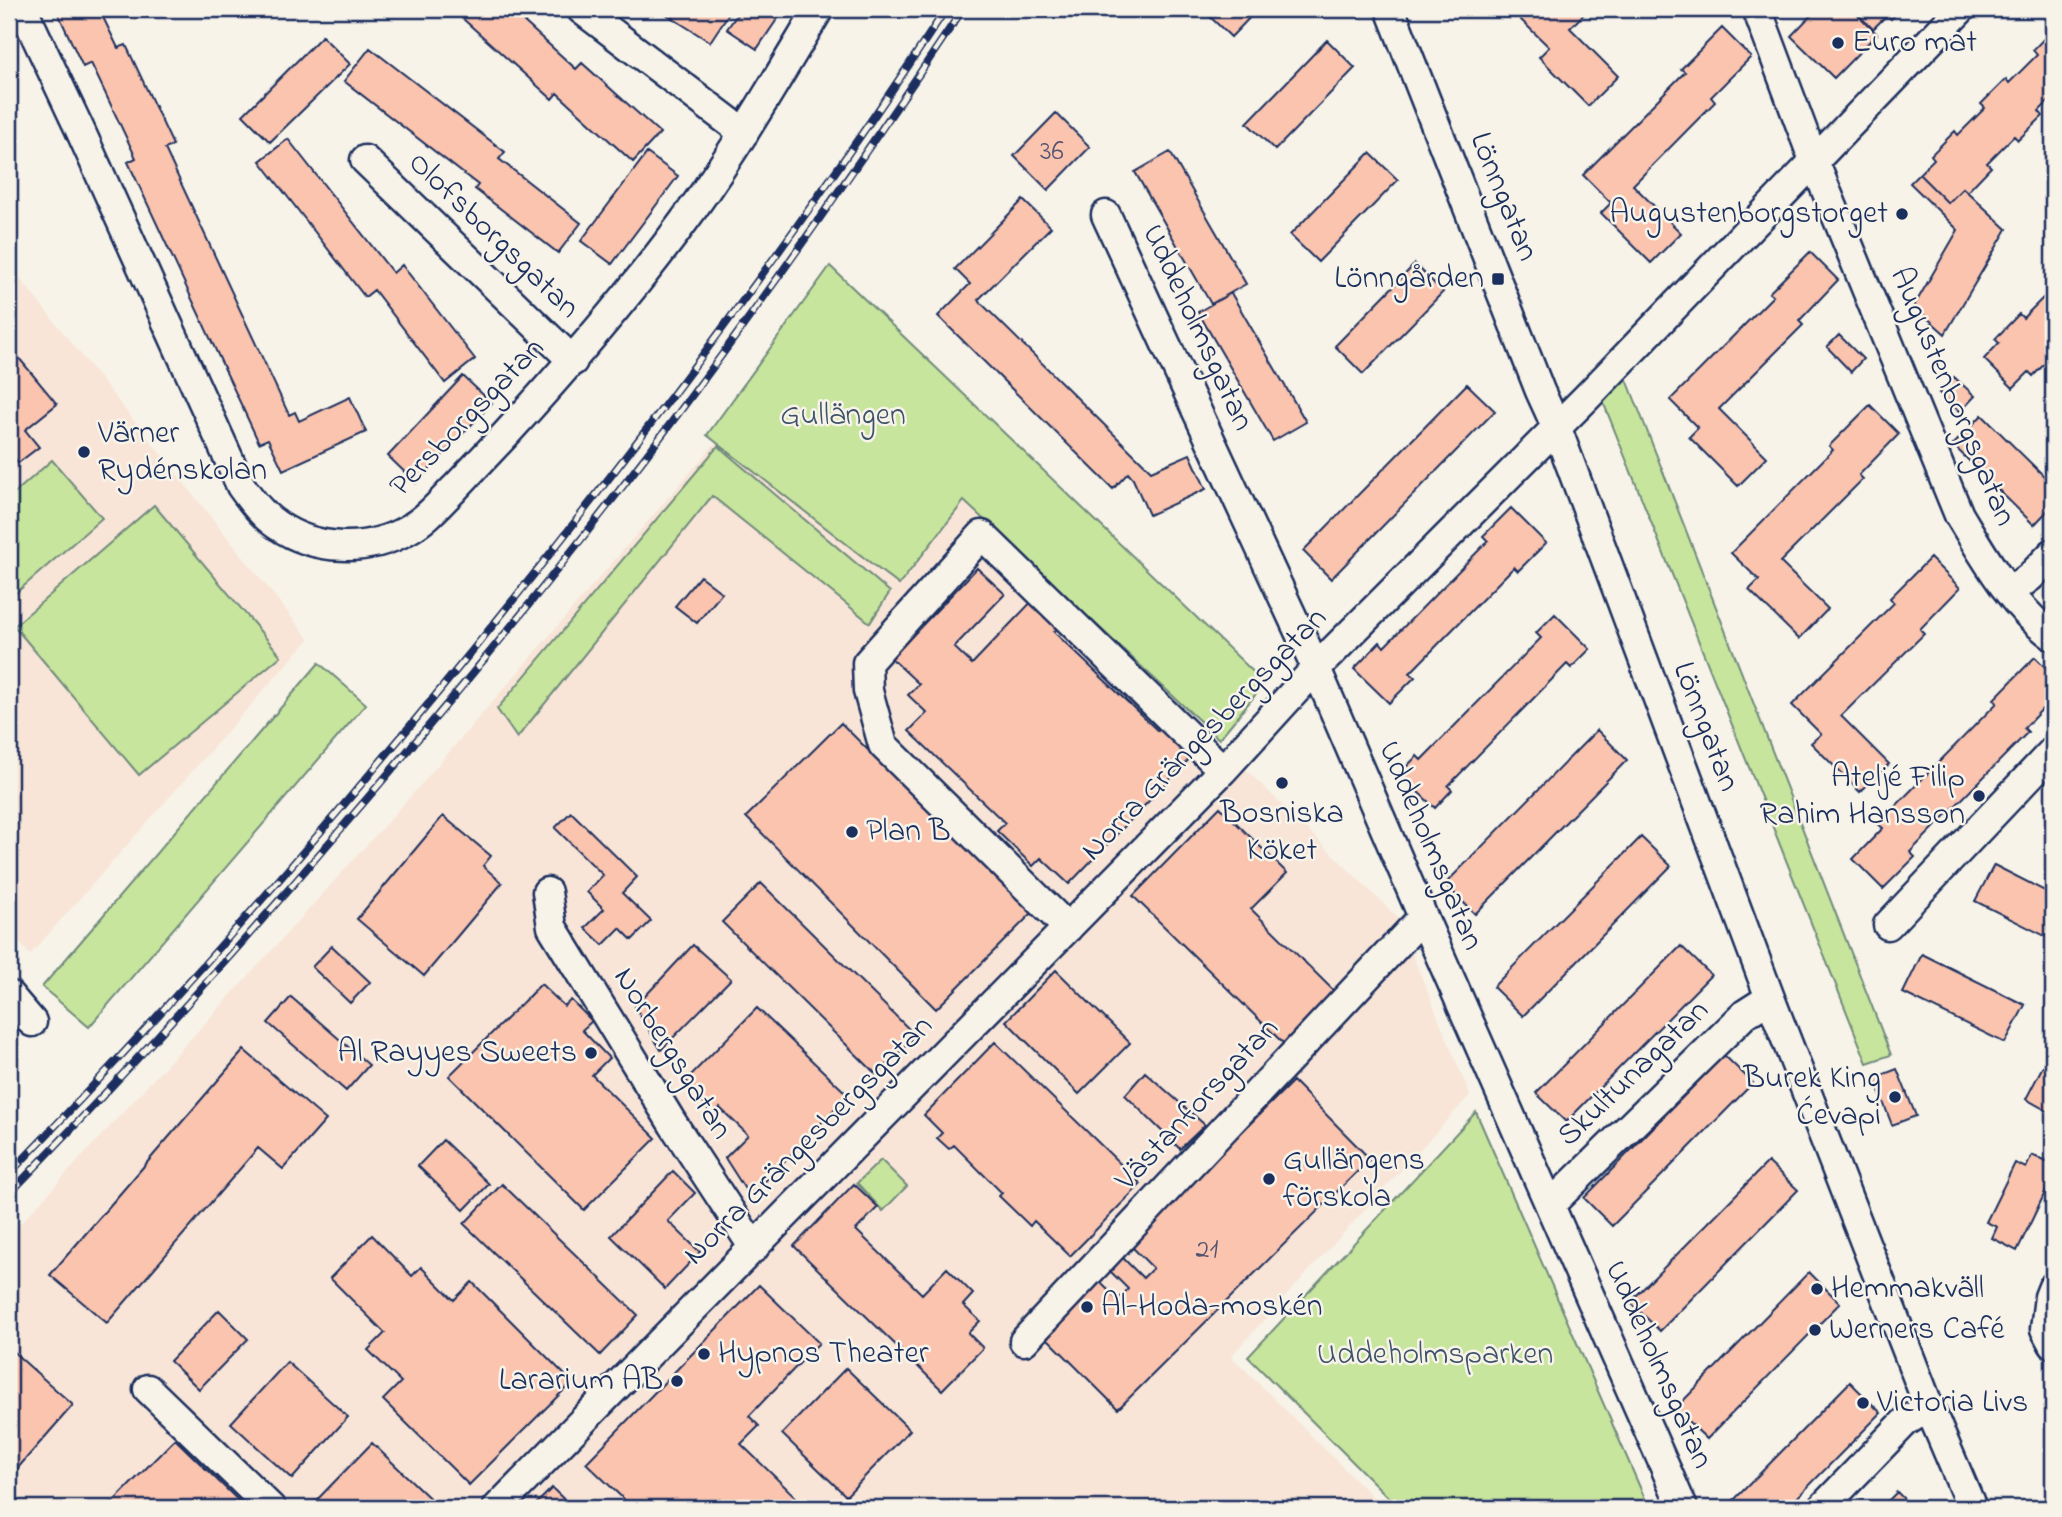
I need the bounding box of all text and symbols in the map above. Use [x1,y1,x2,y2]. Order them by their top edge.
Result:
place label: Euro mat [1852,20,1977,67]
marker: Euro mat [1830,35,1846,51]
street label: Lönngatan [1456,125,1550,269]
house number: 36 [1040,132,1064,173]
street label: Olofsborgsgatan [396,141,590,331]
place label: Augustenborgstorget [1609,191,1888,238]
marker: Augustenborgstorget [1894,206,1910,222]
street label: Uddeholmsgatan [1128,217,1266,439]
place label: Lönngården [1334,256,1484,303]
street label: Augustenborgsgatan [1876,260,2028,534]
marker: Lönngården [1490,271,1506,287]
street label: Persborgsgatan [379,327,557,509]
park label: Gullängen [780,393,906,440]
place label: Värner Rydénskolan [97,411,267,495]
marker: Värner Rydénskolan [76,444,92,460]
street label: Norra Grängesbergsgatan [1071,597,1339,873]
street label: Lönngatan [1659,655,1751,799]
street label: Uddeholmsgatan [1365,734,1495,958]
place label: Ateljé Filip Rahim Hansson [1760,755,1965,839]
marker: Bosniska Köket [1274,775,1290,791]
marker: Ateljé Filip Rahim Hansson [1971,788,1987,804]
place label: Bosniska Köket [1219,791,1344,875]
place label: Plan B [866,809,951,856]
marker: Plan B [844,824,860,840]
street label: Norbergsgatan [600,959,744,1149]
street label: Skultunagatan [1547,989,1721,1159]
street label: Norra Grängesbergsgatan [673,1005,945,1277]
street label: Västanforsgatan [1104,1008,1291,1203]
place label: Al Rayyes Sweets [337,1030,577,1077]
marker: Al Rayyes Sweets [583,1045,599,1061]
place label: Burek King Ćevapi [1743,1056,1881,1140]
marker: Burek King Ćevapi [1887,1089,1903,1105]
place label: Gullängens förskola [1283,1138,1425,1222]
marker: Gullängens förskola [1261,1171,1277,1187]
house number: 21 [1196,1230,1219,1271]
street label: Uddeholmsgatan [1591,1253,1725,1477]
place label: Hemmakväll [1831,1266,1984,1313]
marker: Hemmakväll [1809,1281,1825,1297]
place label: Al-Hoda-moskén [1101,1284,1322,1331]
marker: Al-Hoda-moskén [1079,1299,1095,1315]
place label: Werners Café [1829,1307,2005,1354]
marker: Werners Café [1807,1322,1823,1338]
place label: Hypnos Theater [718,1331,929,1378]
park label: Uddeholmsparken [1317,1332,1553,1379]
marker: Hypnos Theater [696,1346,712,1362]
place label: Lararium AB [499,1358,663,1405]
marker: Lararium AB [669,1373,685,1389]
place label: Victoria Livs [1876,1380,2028,1427]
marker: Victoria Livs [1855,1395,1871,1411]

